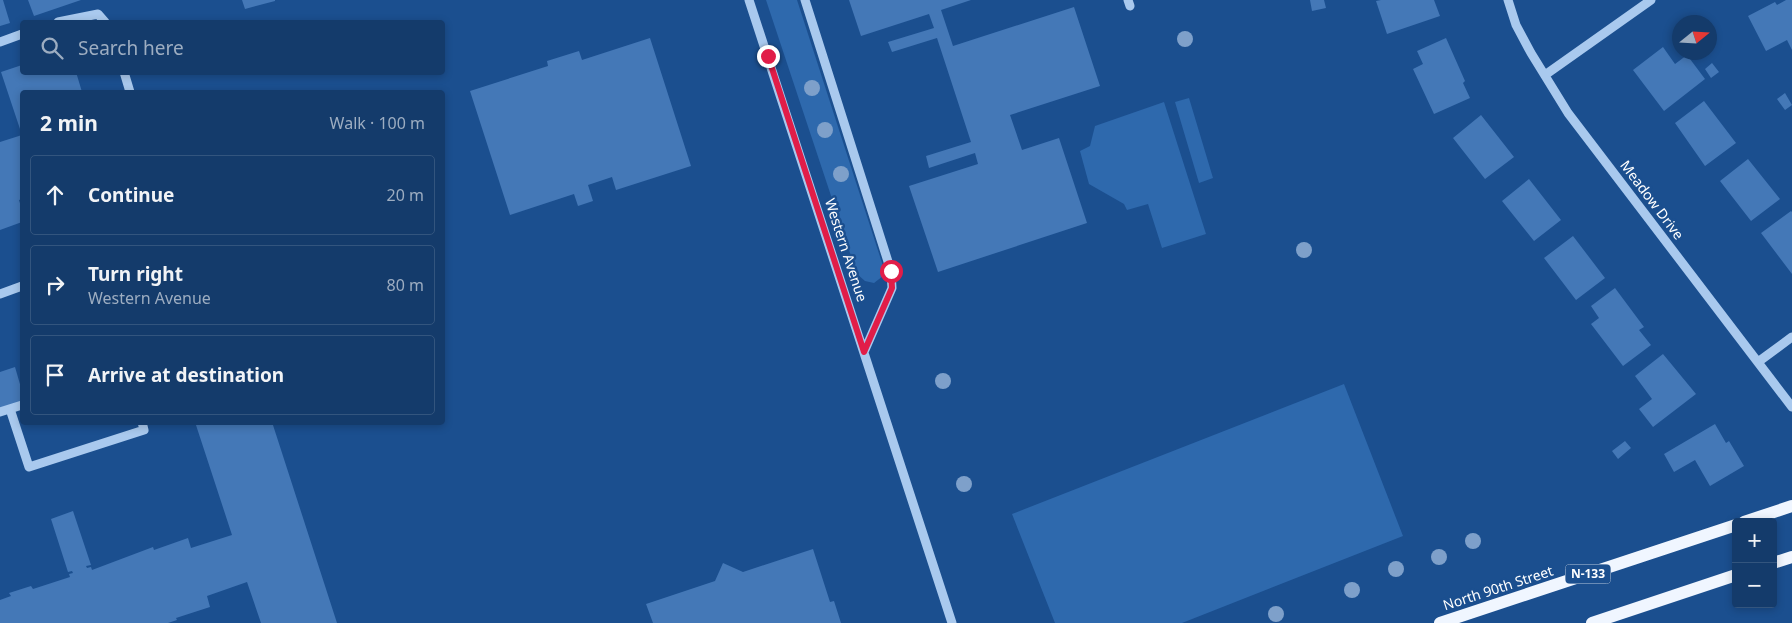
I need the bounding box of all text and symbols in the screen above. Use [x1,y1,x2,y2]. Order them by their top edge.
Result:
north arrow [1672,15,1717,60]
search box [20,20,445,75]
icon: search [38,34,66,62]
text: Search here [78,35,184,61]
route end [757,45,780,68]
text: 2 min [40,109,98,137]
text: Walk · 100 m [330,112,425,134]
street label: Meadow Drive [1616,156,1688,243]
icon: ahead [41,181,69,209]
text: Continue [88,182,174,208]
text: 20 m [387,184,424,206]
street label: Western Avenue [821,196,872,304]
route start [880,260,903,283]
text: Turn right [88,261,183,287]
icon: right [41,271,69,299]
text: 80 m [387,274,424,296]
text: Western Avenue [88,287,211,309]
icon: arrive [41,361,69,389]
text: Arrive at destination [88,362,284,388]
map controls [1732,518,1777,608]
button: + [1732,518,1777,563]
street label: North 90th Street [1440,561,1555,614]
button: − [1732,563,1777,608]
road number: N-133 [1566,564,1610,584]

